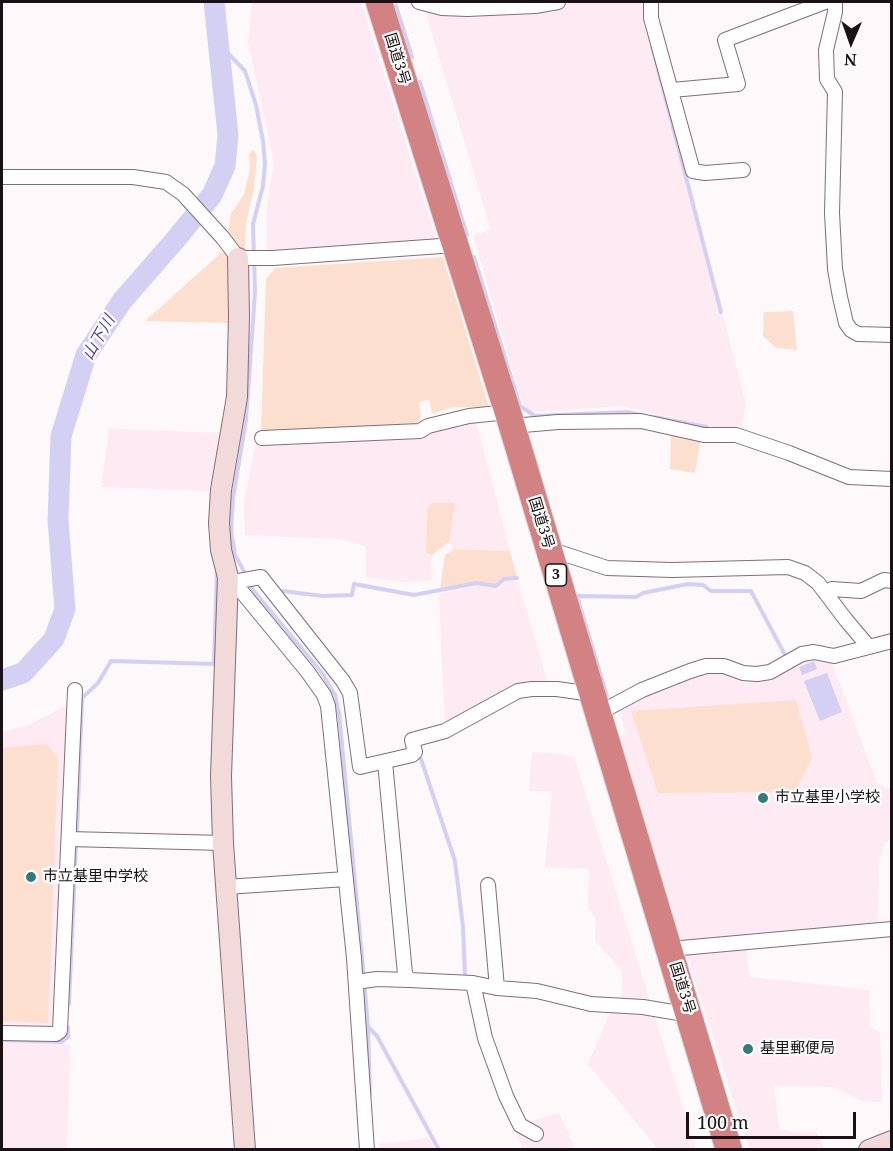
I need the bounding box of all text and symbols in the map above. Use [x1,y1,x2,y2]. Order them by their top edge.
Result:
north arrow [821,12,881,72]
street label: 国道3号 [381,31,413,87]
text: N [844,49,857,71]
water label: 山下川 [79,312,119,364]
street label: 国道3号 [525,495,557,551]
road number: 3 [546,564,566,586]
place label: 市立基里小学校 [775,789,880,807]
marker: 市立基里小学校 [756,791,770,805]
place label: 市立基里中学校 [43,868,148,886]
marker: 市立基里中学校 [24,870,38,884]
street label: 国道3号 [666,960,698,1016]
place label: 基里郵便局 [760,1040,835,1058]
marker: 基里郵便局 [741,1042,755,1056]
scale bar [689,1100,858,1138]
text: 100 m [697,1110,749,1134]

